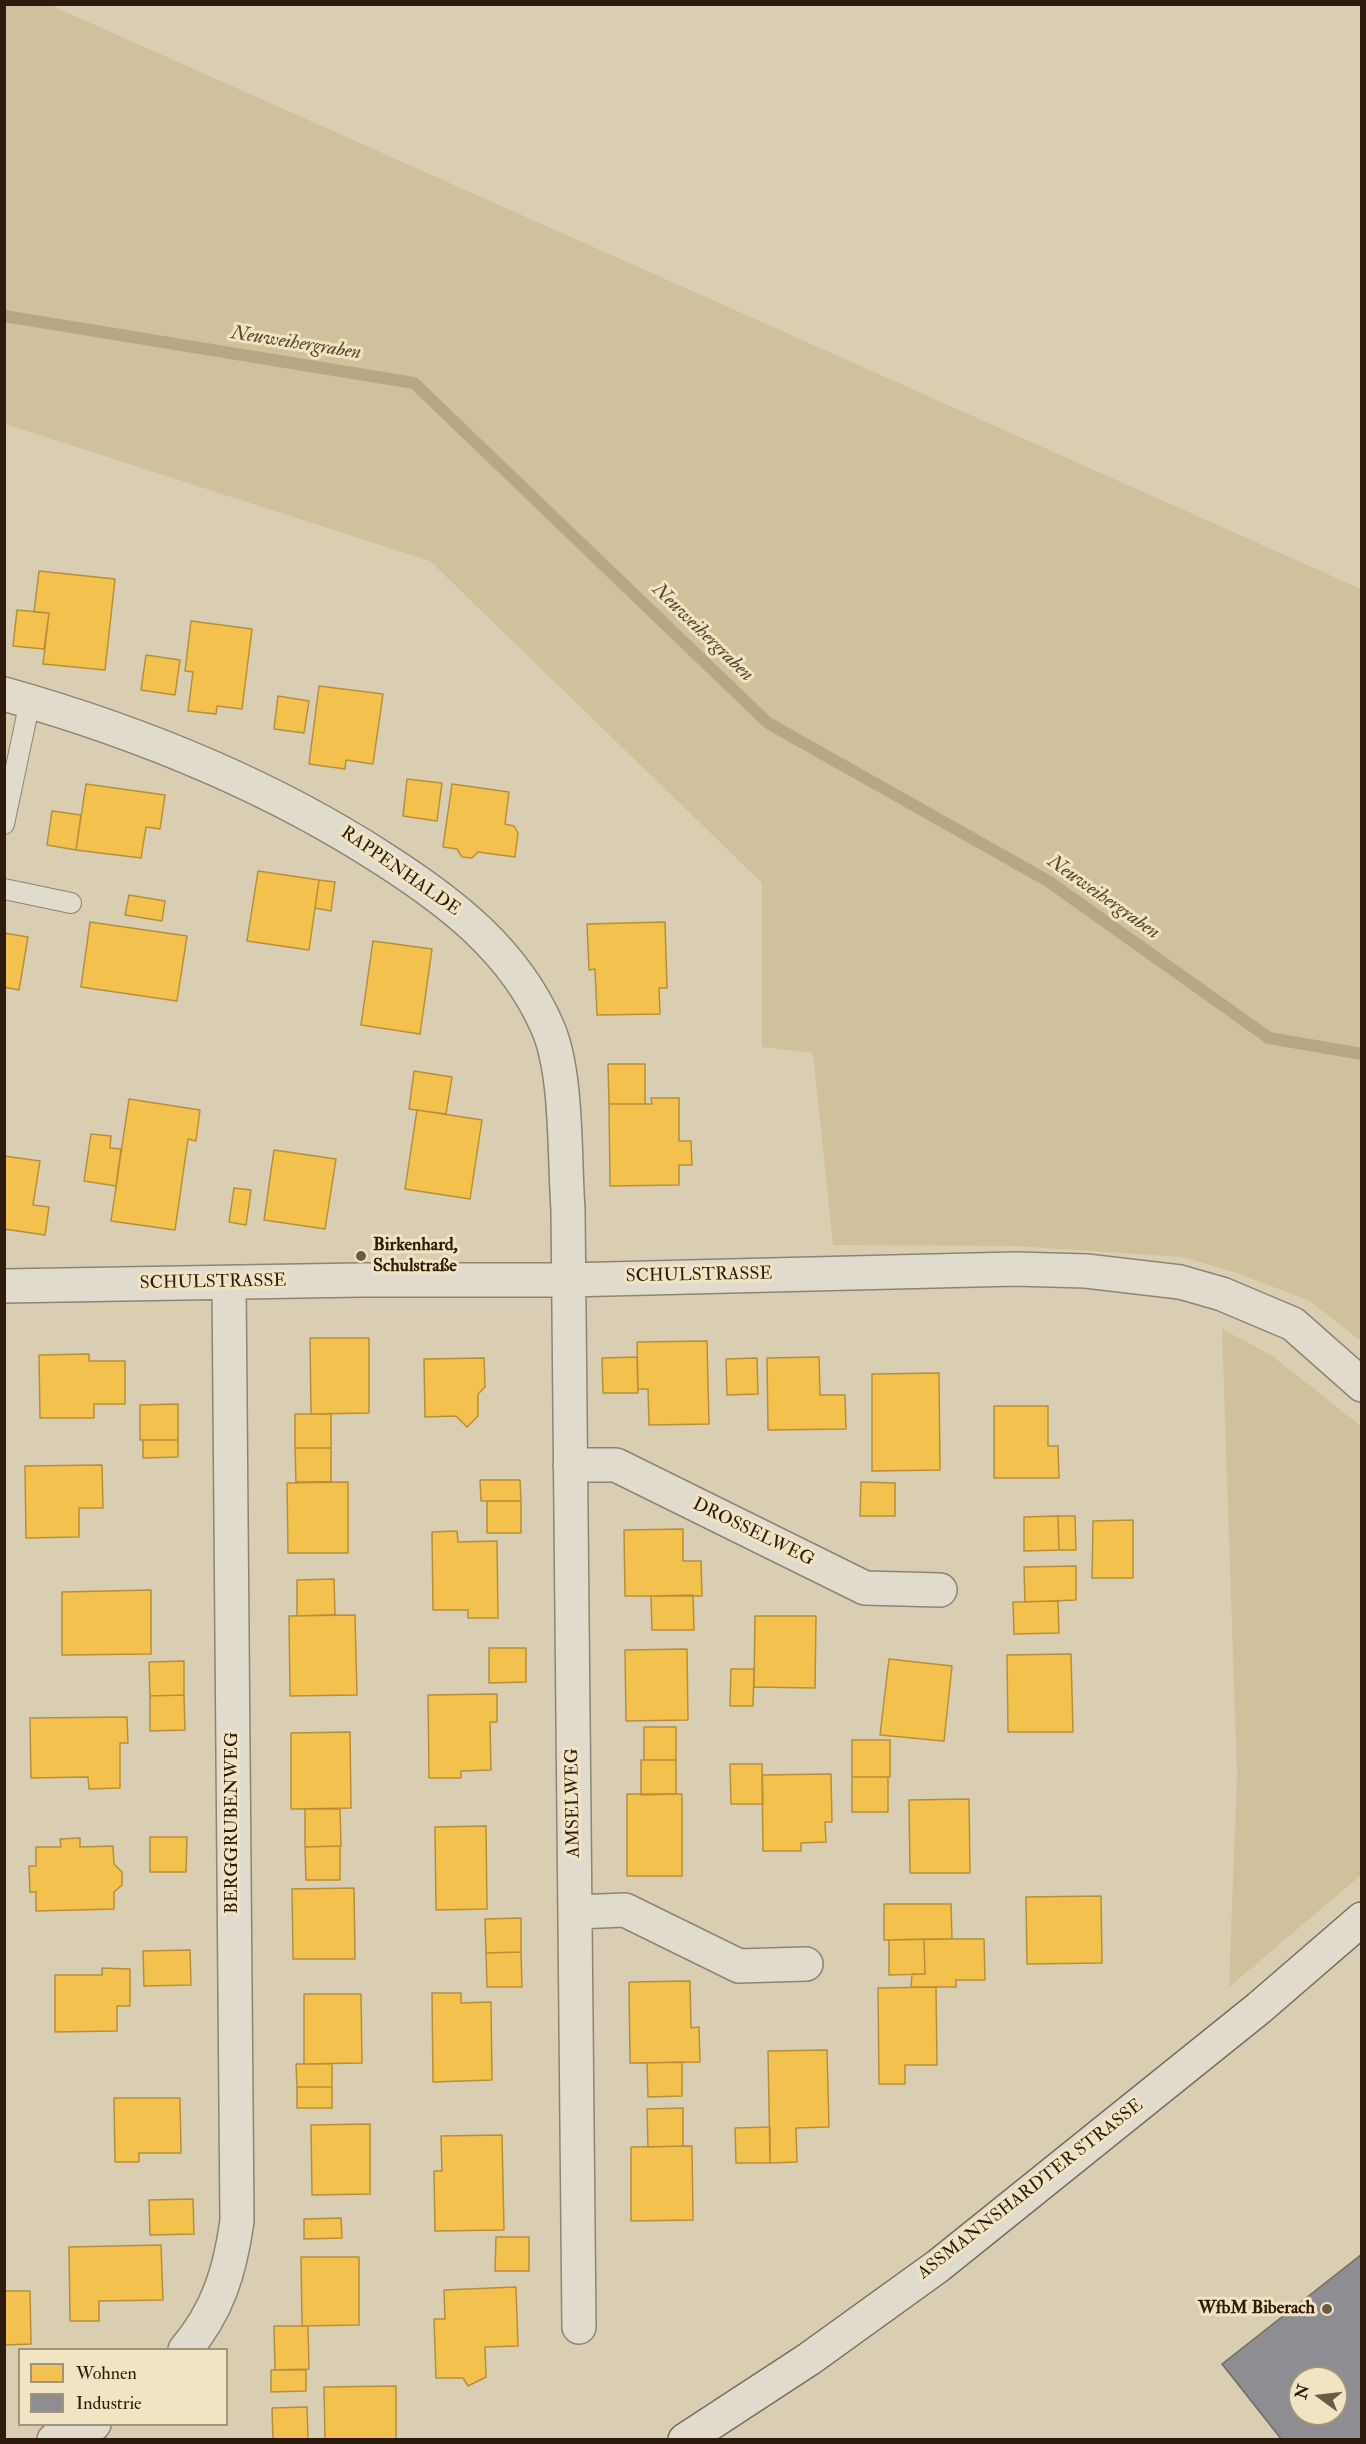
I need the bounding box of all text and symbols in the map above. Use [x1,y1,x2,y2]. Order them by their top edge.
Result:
water label: Neuweihergraben [229,322,363,366]
water label: Neuweihergraben [646,579,758,687]
street label: RAPPENHALDE [336,823,464,921]
water label: Neuweihergraben [1042,850,1164,946]
place label: Birkenhard, Schulstraße [373,1235,458,1278]
marker: Birkenhard, Schulstraße [354,1249,368,1263]
street label: SCHULSTRASSE [625,1264,773,1288]
street label: SCHULSTRASSE [139,1271,287,1295]
street label: DROSSELWEG [689,1494,817,1572]
street label: BERGGRUBENWEG [222,1732,244,1914]
street label: AMSELWEG [562,1748,586,1858]
street label: ASSMANNSHARDTER STRASSE [914,2095,1148,2285]
place label: WfbM Biberach [1198,2298,1315,2320]
marker: WfbM Biberach [1320,2302,1334,2316]
legend [18,2348,228,2426]
text: Wohnen [76,2362,137,2385]
north arrow [1288,2366,1348,2426]
text: N [1291,2382,1314,2401]
text: Industrie [76,2392,142,2415]

